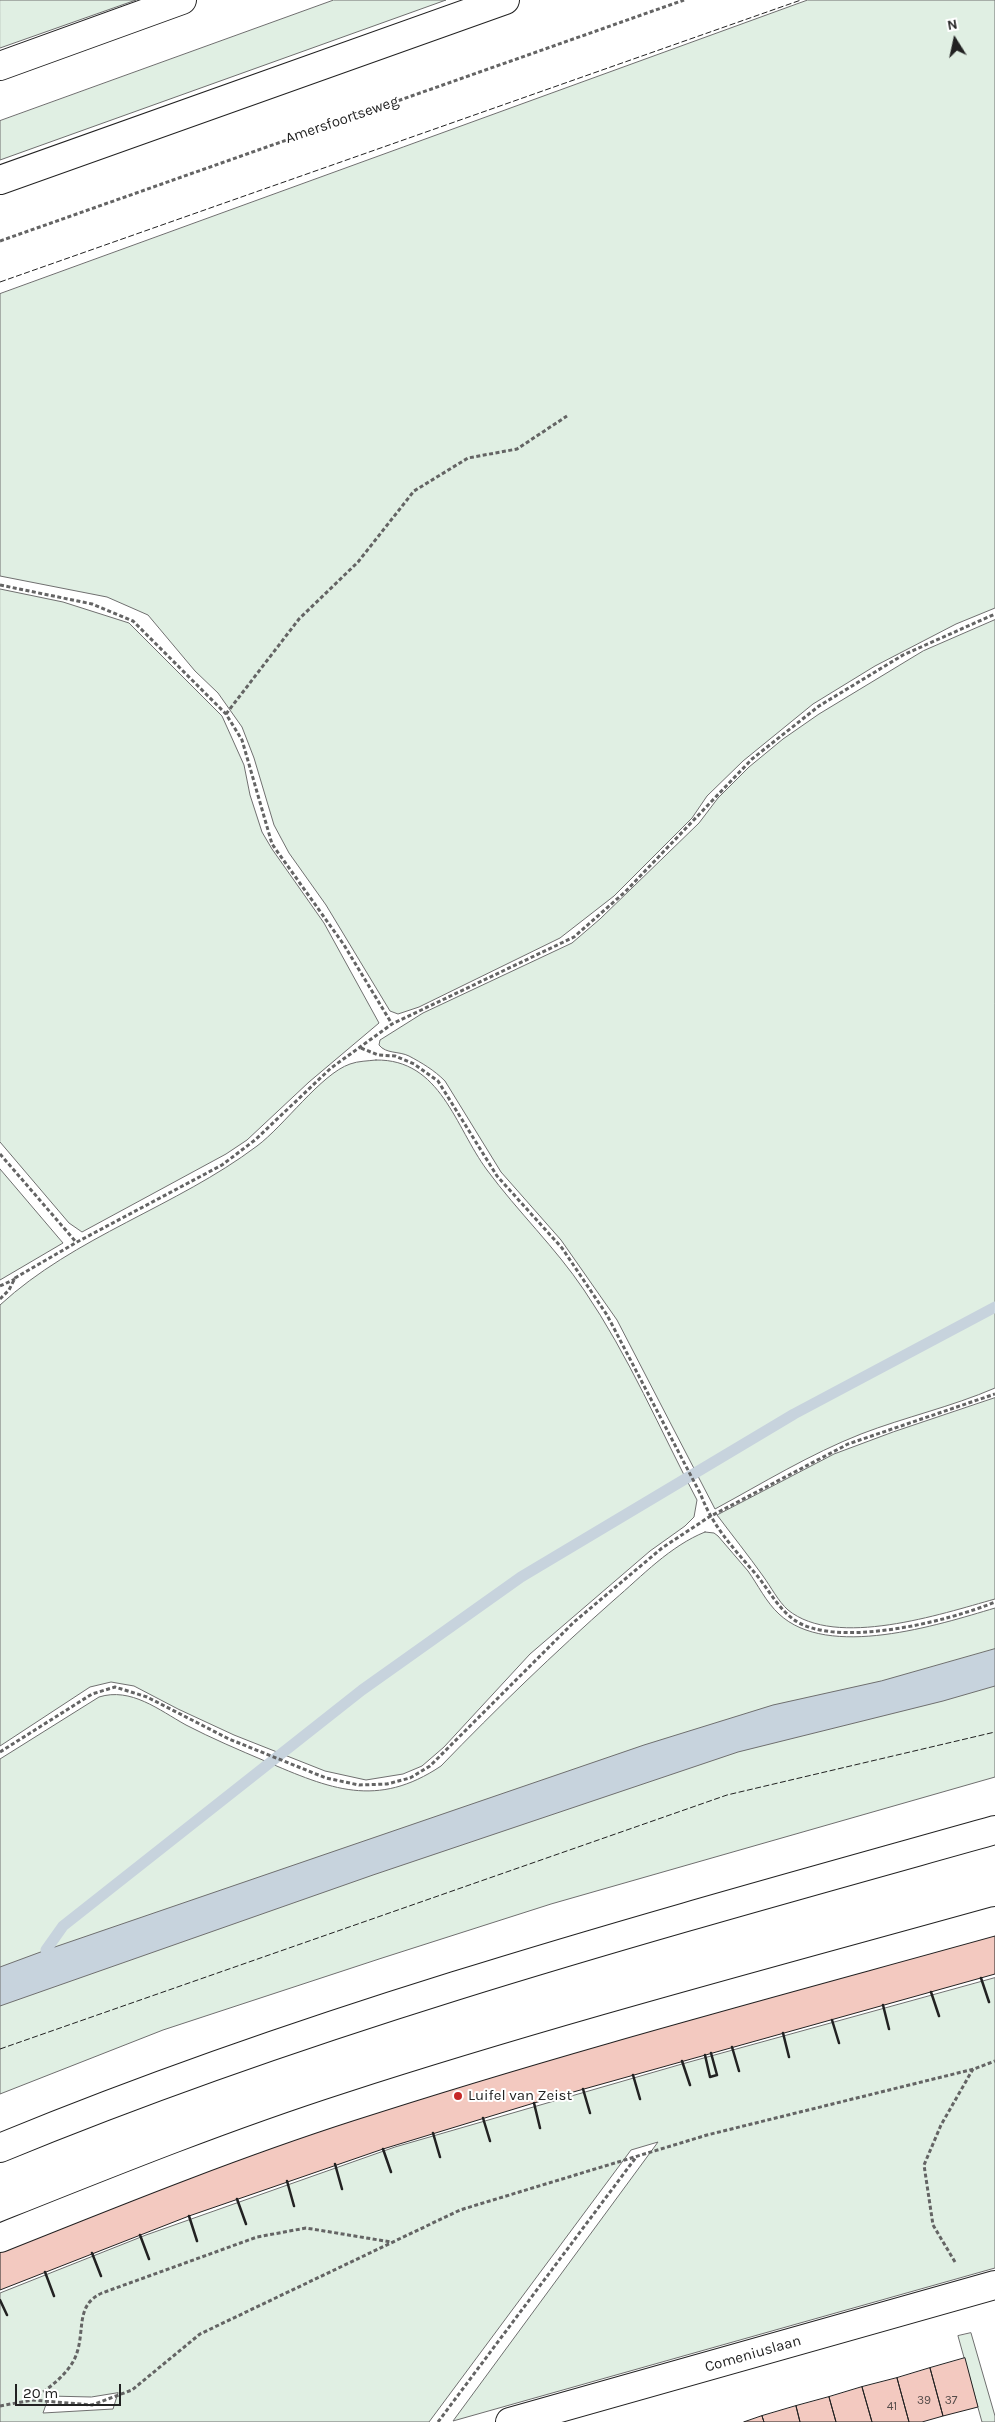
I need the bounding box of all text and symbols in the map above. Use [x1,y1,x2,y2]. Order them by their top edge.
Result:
north arrow [930,15,980,65]
text: N [946,15,959,34]
street label: Amersfoortseweg [283,92,401,148]
place label: Luifel van Zeist [468,2087,572,2105]
marker: Luifel van Zeist [452,2090,464,2102]
street label: Comeniuslaan [703,2332,803,2376]
scale bar [18,2374,124,2406]
text: 20 m [23,2384,58,2402]
house number: 39 [917,2394,931,2408]
house number: 37 [945,2394,957,2408]
house number: 41 [887,2400,897,2414]

